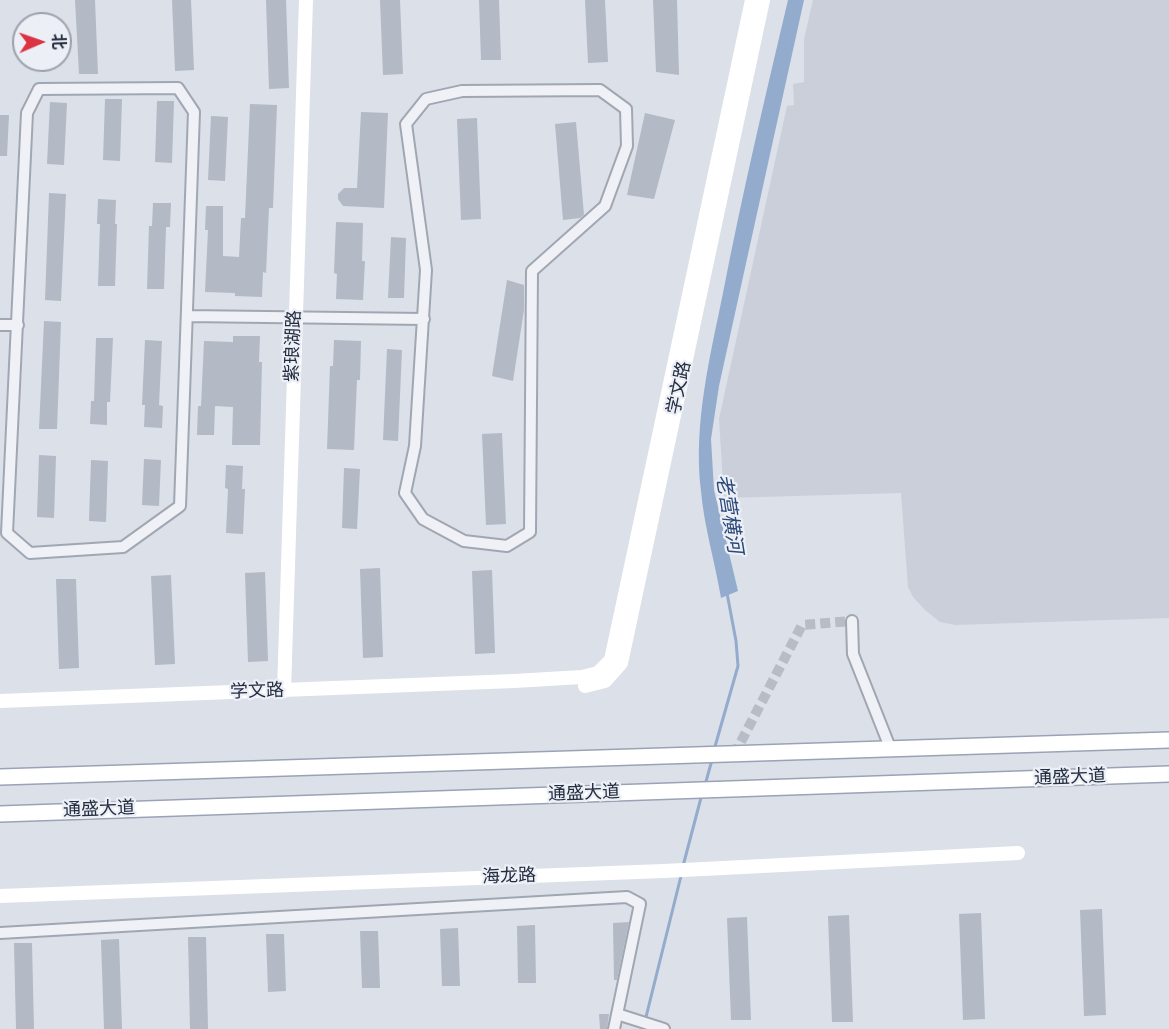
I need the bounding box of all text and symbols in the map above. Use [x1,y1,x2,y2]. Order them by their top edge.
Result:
north arrow [12,12,72,72]
text: 北 [49,33,68,50]
street label: 紫琅湖路 [282,310,306,382]
street label: 学文路 [664,359,696,417]
water label: 老营横河 [710,473,746,555]
street label: 学文路 [230,680,284,704]
street label: 通盛大道 [1034,766,1106,790]
street label: 通盛大道 [548,782,620,806]
street label: 通盛大道 [63,798,135,822]
street label: 海龙路 [482,865,536,889]

